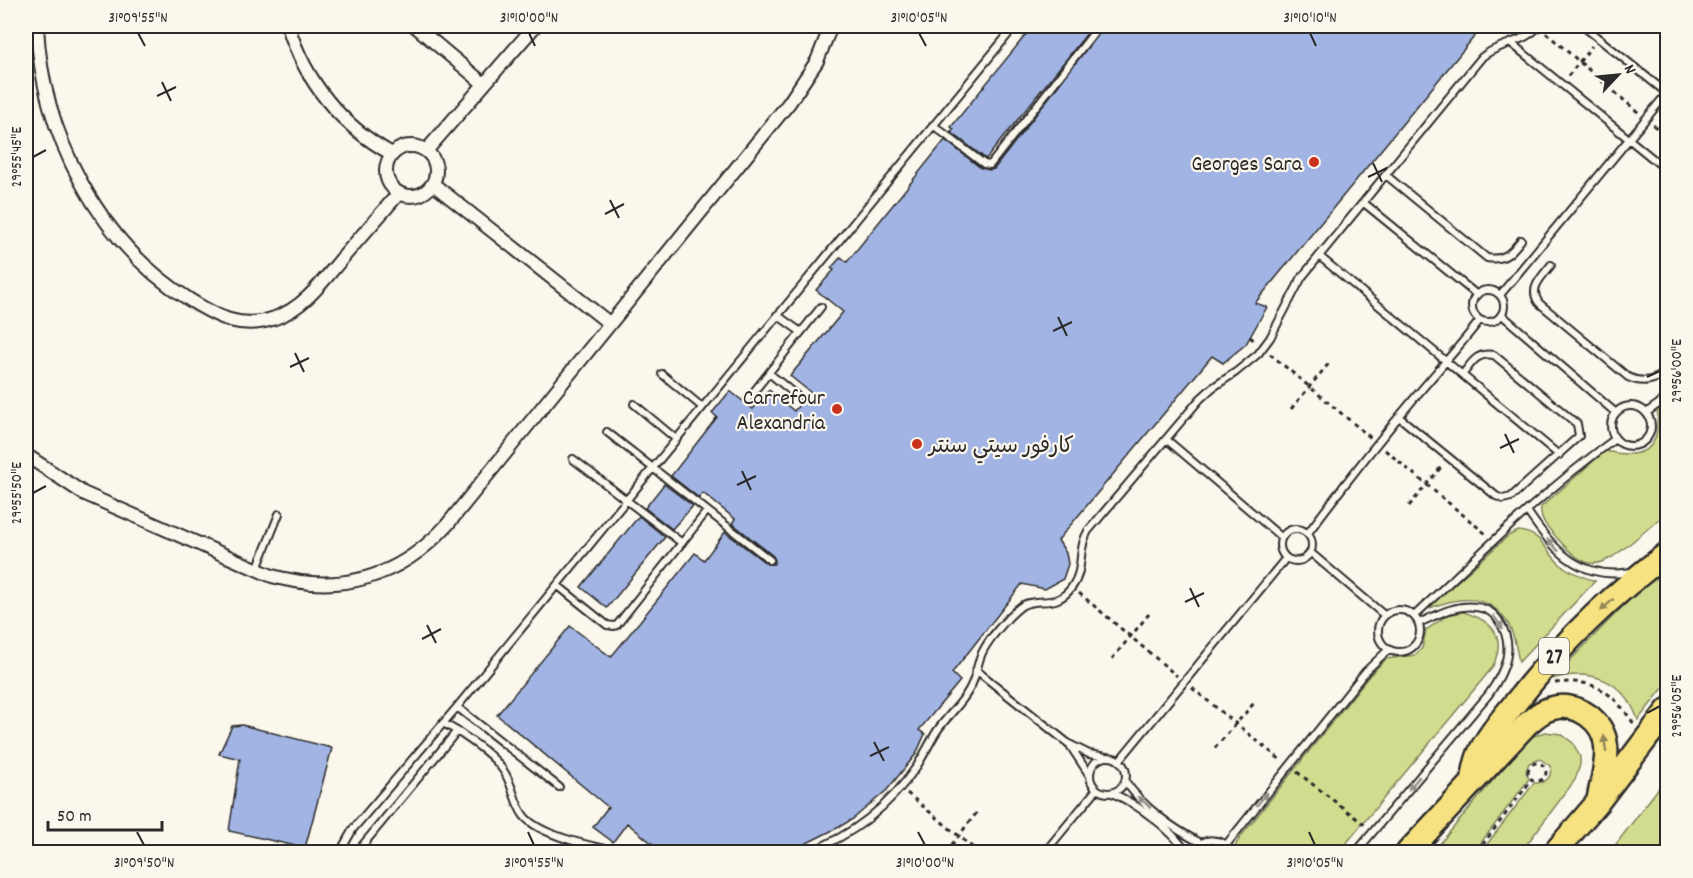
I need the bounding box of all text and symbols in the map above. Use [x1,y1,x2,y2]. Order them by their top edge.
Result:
text: 31°09'55"N [108,8,168,30]
text: 31°10'00"N [500,8,558,30]
text: 31°10'05"N [890,8,948,30]
text: 31°10'10"N [1283,8,1337,30]
north arrow [1588,45,1648,105]
text: N [1617,61,1641,78]
text: 29°55'45"E [7,127,29,187]
place label: Georges Sara [1191,150,1303,181]
marker: Georges Sara [1307,155,1321,169]
text: 29°56'00"E [1667,339,1689,403]
place label: Carrefour Alexandria [737,384,826,440]
marker: Carrefour Alexandria [830,402,844,416]
place label: كارفور سيتي سنتر [927,432,1074,464]
marker: كارفور سيتي سنتر [910,437,924,451]
text: 29°55'50"E [7,462,29,524]
one-way arrow [1546,537,1560,552]
one-way arrow [1600,598,1615,611]
one-way arrow [1492,614,1504,630]
road number: 27 [1539,638,1569,674]
text: 29°56'05"E [1667,674,1689,737]
one-way arrow [1600,735,1609,754]
one-way arrow [1408,775,1421,791]
one-way arrow [1256,791,1269,807]
scale bar [48,794,162,832]
one-way arrow [1137,796,1152,809]
text: 50 m [57,805,92,830]
text: 31°09'50"N [114,853,174,875]
text: 31°09'55"N [504,853,564,875]
text: 31°10'00"N [896,853,954,875]
text: 31°10'05"N [1286,853,1344,875]

